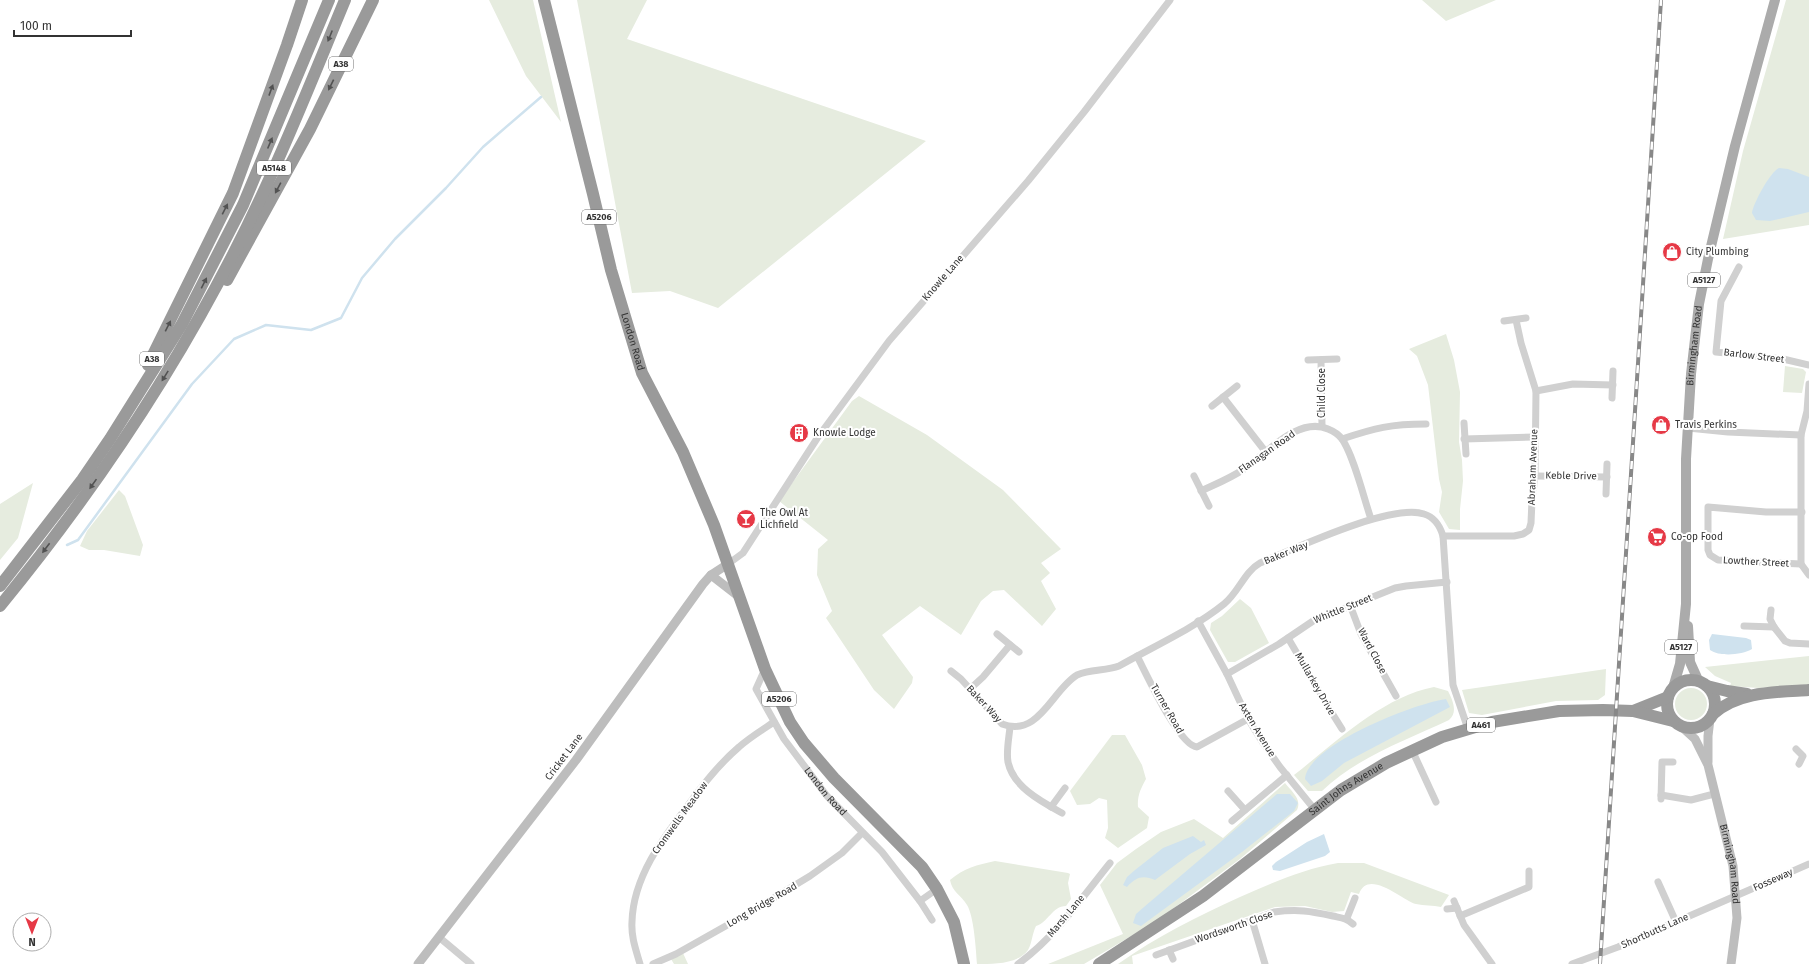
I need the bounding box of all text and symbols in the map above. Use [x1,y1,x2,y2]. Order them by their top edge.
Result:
scale bar [14,12,131,38]
text: 100 m [20,19,52,33]
one-way arrow [326,31,332,43]
road number: A38 [329,57,353,71]
one-way arrow [328,80,334,91]
one-way arrow [268,84,274,96]
one-way arrow [267,137,273,149]
road number: A5148 [257,161,291,175]
one-way arrow [275,182,282,194]
one-way arrow [221,203,228,215]
road number: A5206 [582,210,616,224]
shop icon: City Plumbing [1661,241,1683,263]
place label: City Plumbing [1686,246,1749,258]
street label: Knowle Lane [920,252,966,304]
road number: A5127 [1688,273,1720,287]
one-way arrow [201,277,207,289]
street label: Birmingham Road [1684,305,1705,386]
street label: London Road [618,311,647,372]
one-way arrow [165,321,171,332]
street label: Barlow Street [1723,346,1785,366]
road number: A38 [140,352,164,366]
street label: Child Close [1316,368,1328,418]
one-way arrow [161,371,169,381]
shop icon: Travis Perkins [1650,414,1672,436]
place label: Travis Perkins [1675,419,1737,431]
building icon: Knowle Lodge [788,422,810,444]
place label: Knowle Lodge [813,427,876,439]
street label: Flanagan Road [1236,428,1298,476]
street label: Abraham Avenue [1526,429,1540,505]
street label: Keble Drive [1545,470,1597,482]
one-way arrow [89,479,97,489]
place label: The Owl At Lichfield [760,507,809,531]
bar icon: The Owl At Lichfield [735,508,757,530]
supermarket icon: Co-op Food [1646,526,1668,548]
place label: Co-op Food [1671,531,1723,543]
street label: Baker Way [1262,539,1310,567]
one-way arrow [42,543,50,554]
street label: Lowther Street [1723,554,1790,570]
street label: Whittle Street [1312,592,1374,626]
street label: Ward Close [1355,626,1389,676]
road number: A5127 [1665,640,1697,654]
street label: Mullarkey Drive [1292,651,1338,717]
street label: Turner Road [1148,682,1186,736]
street label: Baker Way [964,683,1004,725]
road number: A5206 [762,692,796,706]
street label: Axten Avenue [1236,701,1278,759]
road number: A461 [1467,718,1495,732]
street label: Cricket Lane [543,731,585,783]
street label: Saint Johns Avenue [1307,760,1385,818]
street label: London Road [801,765,849,818]
street label: Cromwells Meadow [650,779,710,857]
street label: Birmingham Road [1717,823,1742,904]
street label: Fosseway [1751,866,1795,894]
street label: Long Bridge Road [725,880,799,930]
street label: Marsh Lane [1045,892,1087,940]
street label: Wordsworth Close [1194,908,1274,946]
street label: Shortbutts Lane [1619,911,1691,951]
north arrow [12,912,52,952]
text: N [28,935,36,948]

